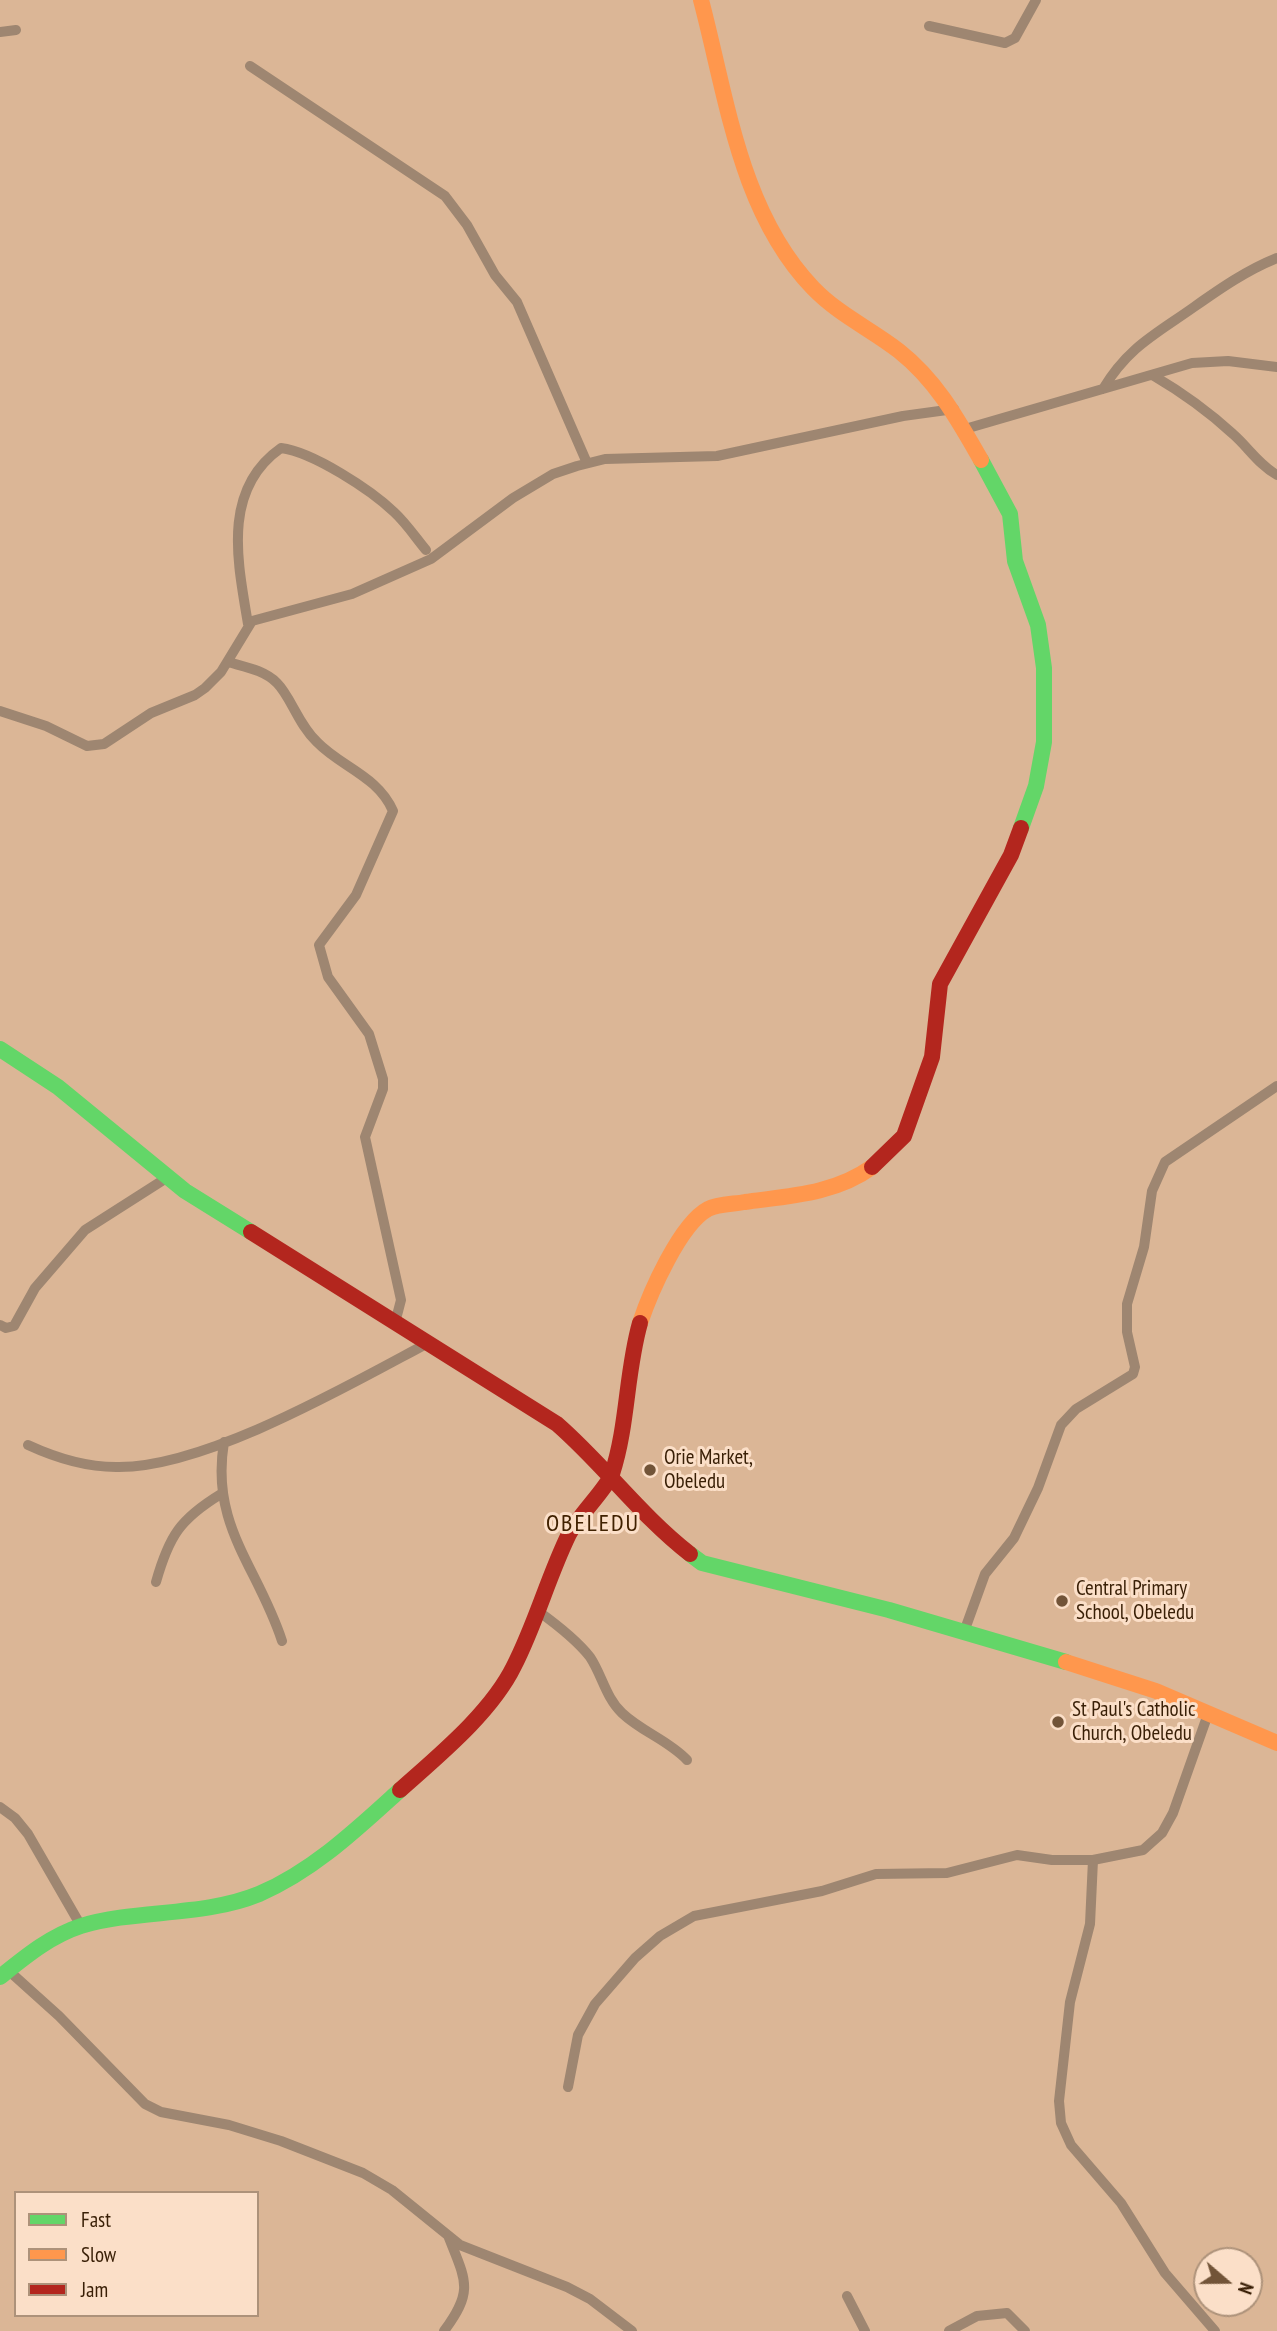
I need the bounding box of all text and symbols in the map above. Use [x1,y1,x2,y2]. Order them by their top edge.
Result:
place label: Orie Market, Obeledu [664,1445,753,1495]
marker: Orie Market, Obeledu [642,1462,658,1478]
district label: OBELEDU [547,1510,639,1538]
place label: Central Primary School, Obeledu [1076,1576,1194,1626]
marker: Central Primary School, Obeledu [1054,1593,1070,1609]
place label: St Paul's Catholic Church, Obeledu [1072,1697,1196,1747]
marker: St Paul's Catholic Church, Obeledu [1050,1714,1066,1730]
legend [14,2191,259,2317]
text: Fast [81,2206,111,2233]
text: Slow [81,2241,116,2268]
north arrow [1193,2247,1263,2317]
text: Jam [81,2276,108,2303]
text: N [1233,2280,1259,2297]

